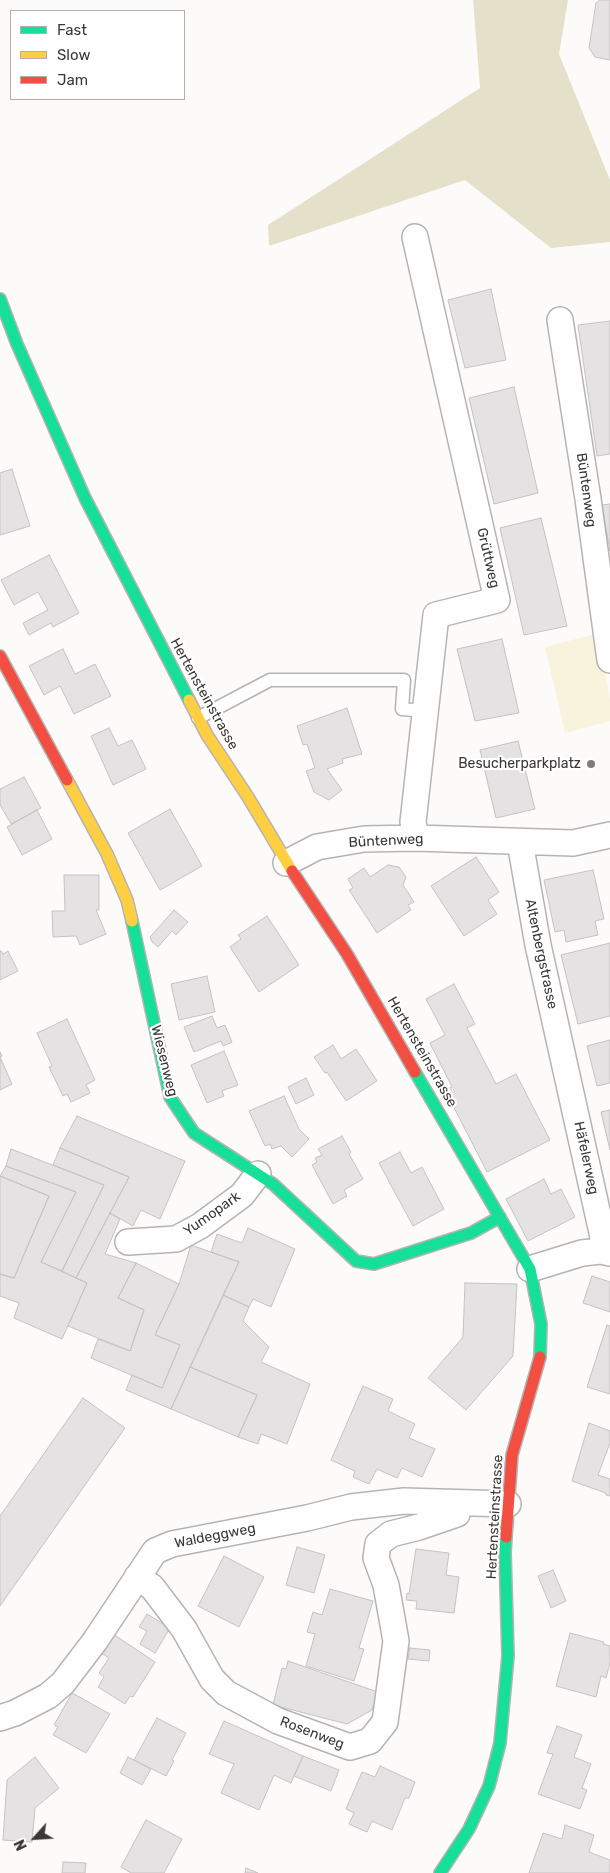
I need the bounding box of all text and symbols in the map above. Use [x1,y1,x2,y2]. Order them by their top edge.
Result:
legend [10,10,185,100]
text: Fast [57,21,87,39]
text: Slow [57,46,90,64]
text: Jam [57,71,88,89]
street label: Büntenweg [572,452,600,528]
street label: Grüttweg [473,526,503,590]
street label: Hertensteinstrasse [166,635,242,753]
place label: Besucherparkplatz [458,756,581,772]
marker: Besucherparkplatz [585,758,597,770]
street label: Büntenweg [348,831,424,851]
street label: Altenbergstrasse [521,898,561,1010]
street label: Hertensteinstrasse [383,994,461,1110]
street label: Wiesenweg [147,1024,181,1098]
street label: Häfelerweg [570,1120,602,1196]
street label: Yumopark [180,1188,244,1240]
street label: Hertensteinstrasse [483,1454,507,1580]
street label: Waldeggweg [173,1520,257,1552]
street label: Rosenweg [277,1713,347,1753]
north arrow [10,1813,60,1863]
text: N [11,1837,31,1853]

